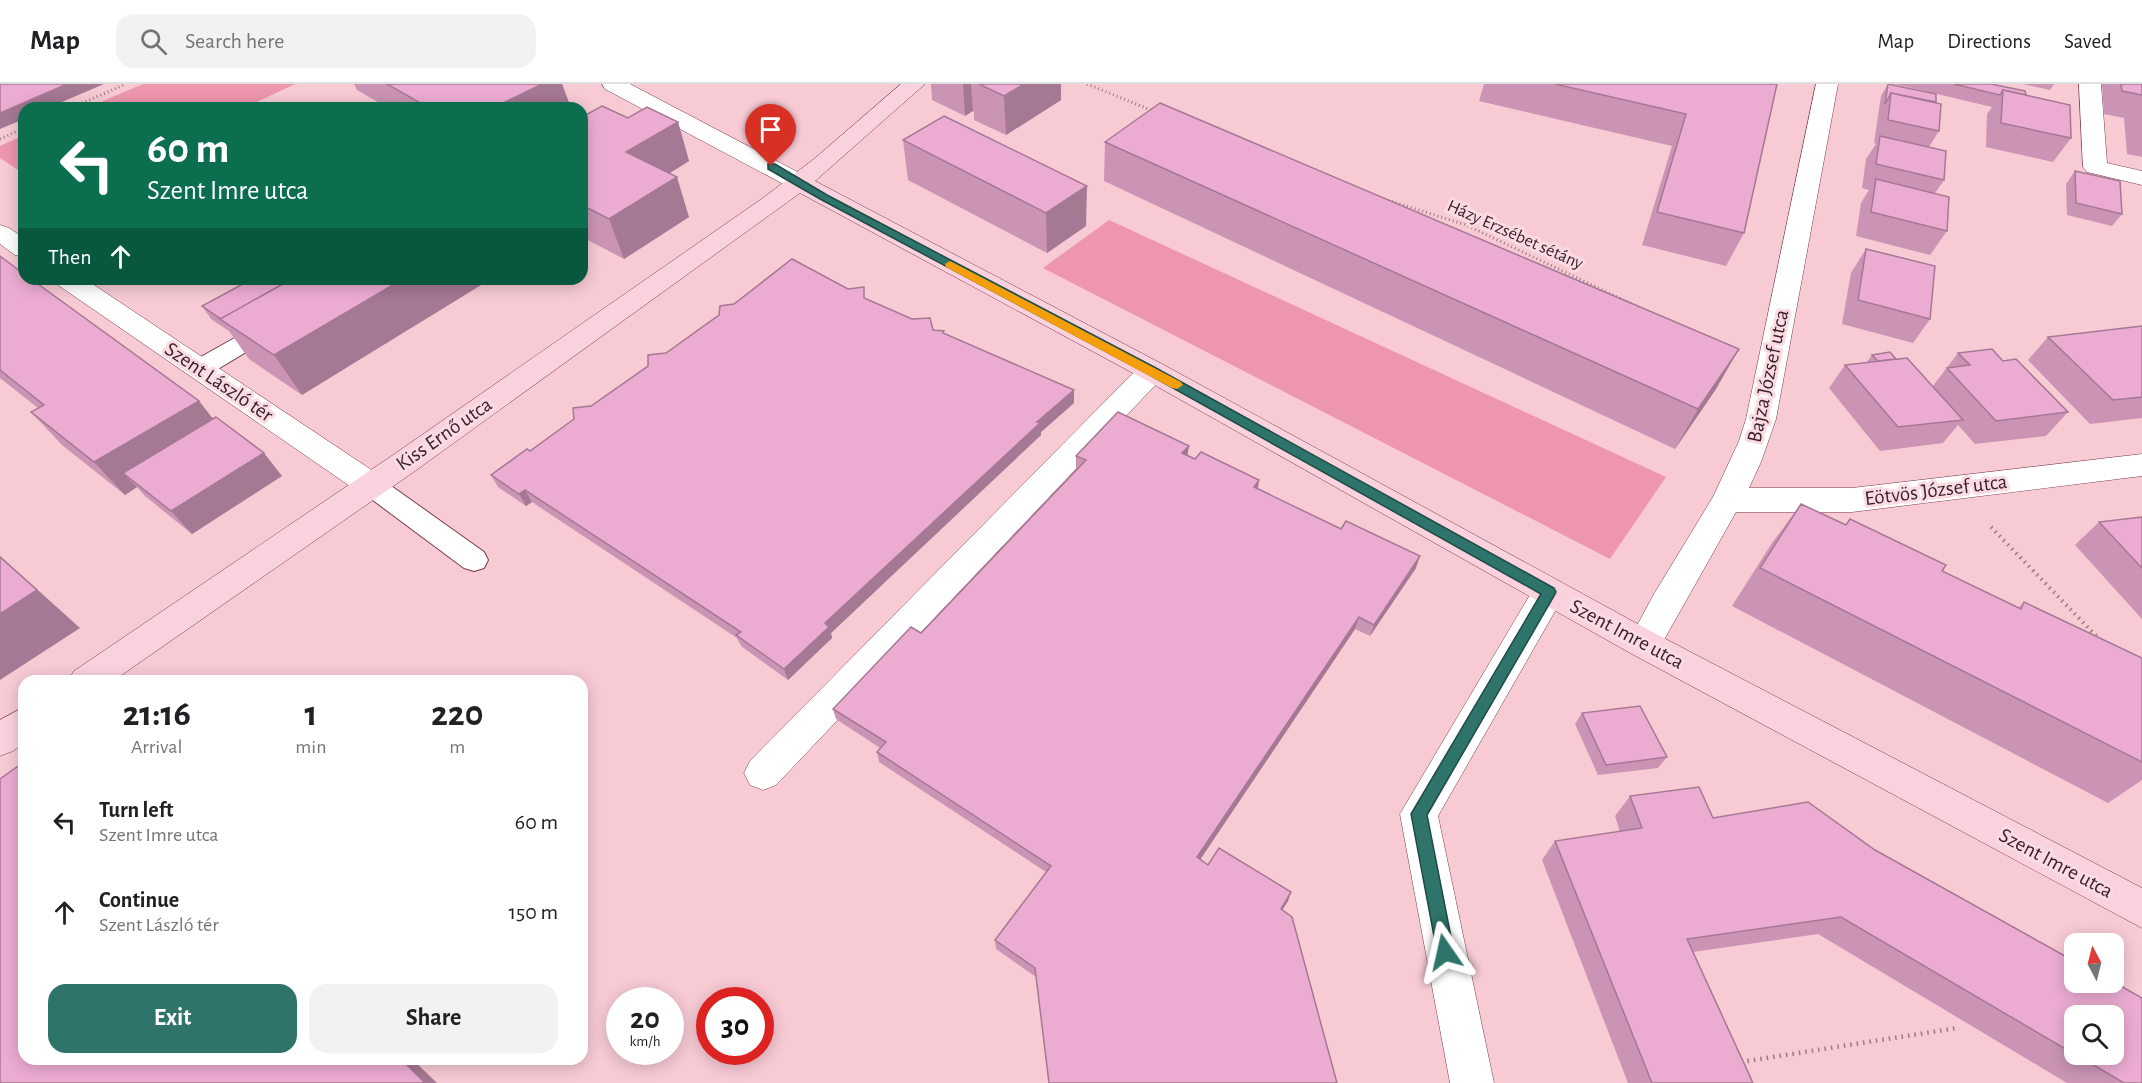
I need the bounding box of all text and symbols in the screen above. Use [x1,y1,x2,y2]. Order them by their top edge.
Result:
search box [116,14,536,68]
icon: search [137,25,170,58]
text: Map [30,27,80,55]
text: Search here [185,30,284,52]
text: Map [1878,31,1914,52]
text: Directions [1947,31,2031,52]
text: Saved [2064,31,2112,52]
pin [745,104,796,166]
icon: arrive [754,113,787,146]
icon: left [48,126,126,204]
text: 60 m [147,128,229,170]
text: Szent Imre utca [147,177,308,204]
street label: Házy Erzsébet sétány [1444,197,1586,273]
icon: ahead [104,240,137,273]
text: Then [48,246,92,268]
street label: Bajza József utca [1744,307,1792,444]
street label: Szent László tér [161,338,277,426]
street label: Kiss Ernő utca [392,393,496,475]
street label: Eötvös József utca [1864,471,2009,509]
street label: Szent Imre utca [1567,595,1688,673]
text: 21:16 [122,696,191,732]
text: 1 [304,696,317,732]
text: 220 [431,696,484,732]
text: Arrival [131,737,182,757]
text: min [295,737,327,757]
text: m [449,737,465,757]
text: Turn left [99,799,173,821]
icon: left [48,806,81,839]
text: 60 m [515,811,558,833]
street label: Szent Imre utca [1996,824,2117,902]
text: Szent Imre utca [99,825,219,845]
text: Continue [99,889,179,911]
icon: ahead [48,896,81,929]
text: 150 m [508,901,558,923]
text: Szent László tér [99,915,219,935]
position arrow [1413,920,1477,984]
north arrow [2064,933,2124,993]
map controls [2064,933,2124,1065]
button: Exit [48,984,297,1053]
button: Share [309,984,558,1053]
speed limit sign: 30 [696,987,774,1065]
text: 20 [630,1004,660,1034]
button: search [2064,1005,2124,1065]
text: km/h [630,1034,660,1049]

